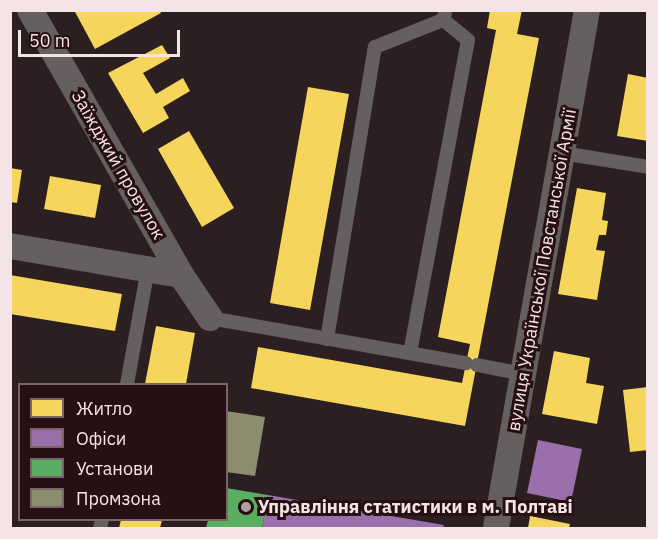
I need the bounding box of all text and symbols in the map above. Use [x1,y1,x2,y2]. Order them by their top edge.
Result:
scale bar [21,18,183,56]
text: 50 m [29,29,71,52]
street label: Заїжджий провулок [67,87,169,243]
street label: вулиця Української Повстанської Армії [503,107,581,433]
legend [18,383,228,521]
text: Житло [76,397,132,420]
text: Офіси [76,427,126,450]
text: Установи [76,457,154,480]
text: Промзона [76,487,161,510]
place label: Управління статистики в м. Полтаві [258,496,573,518]
marker: Управління статистики в м. Полтаві [239,500,253,514]

